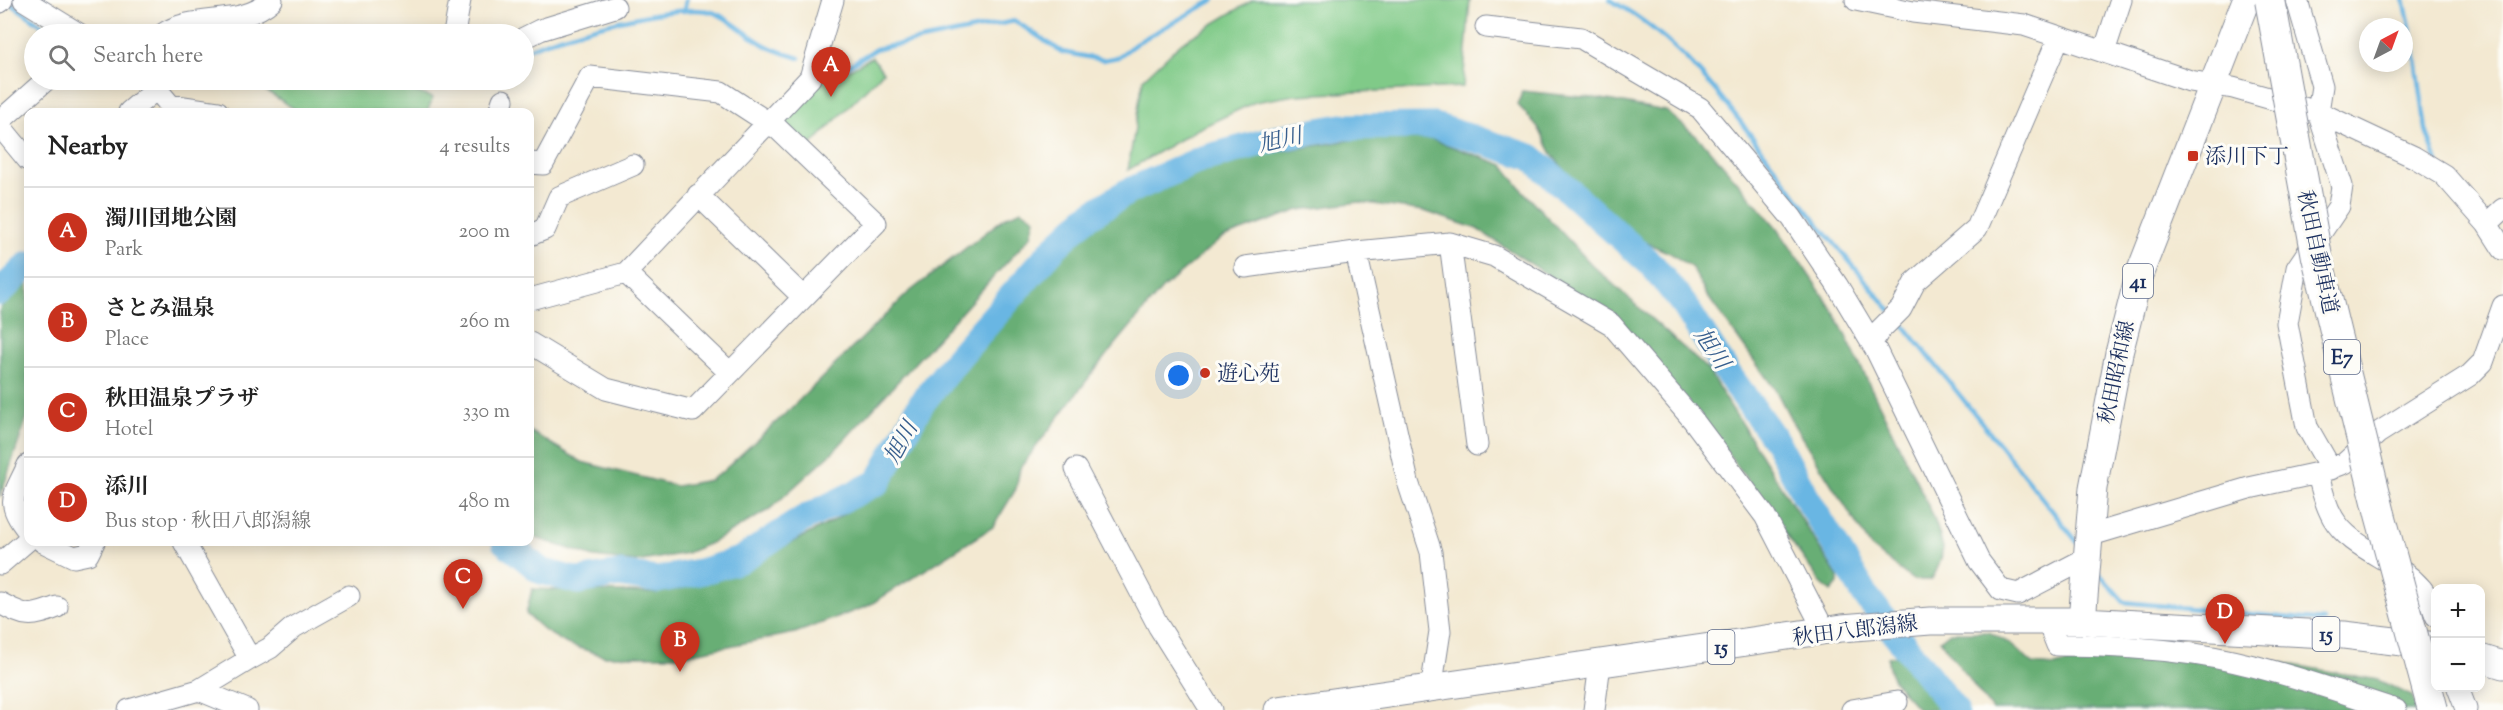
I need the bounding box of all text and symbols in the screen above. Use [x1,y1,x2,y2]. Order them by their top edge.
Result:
north arrow [2359,18,2413,72]
search box [24,24,534,90]
icon: search [45,41,78,74]
text: Search here [93,41,203,73]
pin: A [812,48,850,97]
water label: 旭川 [1256,121,1308,162]
text: Nearby [48,129,128,166]
text: 4 results [439,133,510,162]
place label: 添川下丁 [2205,143,2289,173]
marker: 添川下丁 [2186,149,2200,163]
street label: 秋田自動車道 [2288,188,2344,317]
text: 濁川団地公園 [105,204,237,236]
text: A [59,218,76,247]
text: 200 m [459,218,510,247]
text: Park [105,236,143,265]
road number: 41 [2123,264,2153,298]
text: さとみ温泉 [105,294,215,326]
text: B [61,308,74,337]
text: 260 m [459,308,510,337]
street label: 秋田昭和線 [2092,318,2144,427]
water label: 旭川 [1685,322,1737,379]
text: Place [105,326,149,355]
road number: E7 [2324,340,2360,374]
place label: 遊心苑 [1217,360,1280,390]
your location [1164,361,1193,390]
marker: 遊心苑 [1198,366,1212,380]
text: 秋田温泉プラザ [105,384,259,416]
text: C [59,398,76,427]
text: 330 m [463,398,510,427]
water label: 旭川 [878,415,928,470]
text: Hotel [105,416,153,445]
text: 添川 [105,472,149,504]
text: D [60,488,75,517]
text: 480 m [459,488,510,517]
text: Bus stop · 秋田八郎潟線 [105,508,311,537]
pin: C [444,560,482,609]
map controls [2431,584,2485,692]
button: + [2431,584,2485,638]
pin: D [2206,594,2244,644]
street label: 秋田八郎潟線 [1791,609,1920,655]
road number: 15 [2312,617,2340,651]
pin: B [660,622,700,672]
road number: 15 [1708,630,1734,664]
button: − [2431,638,2485,692]

